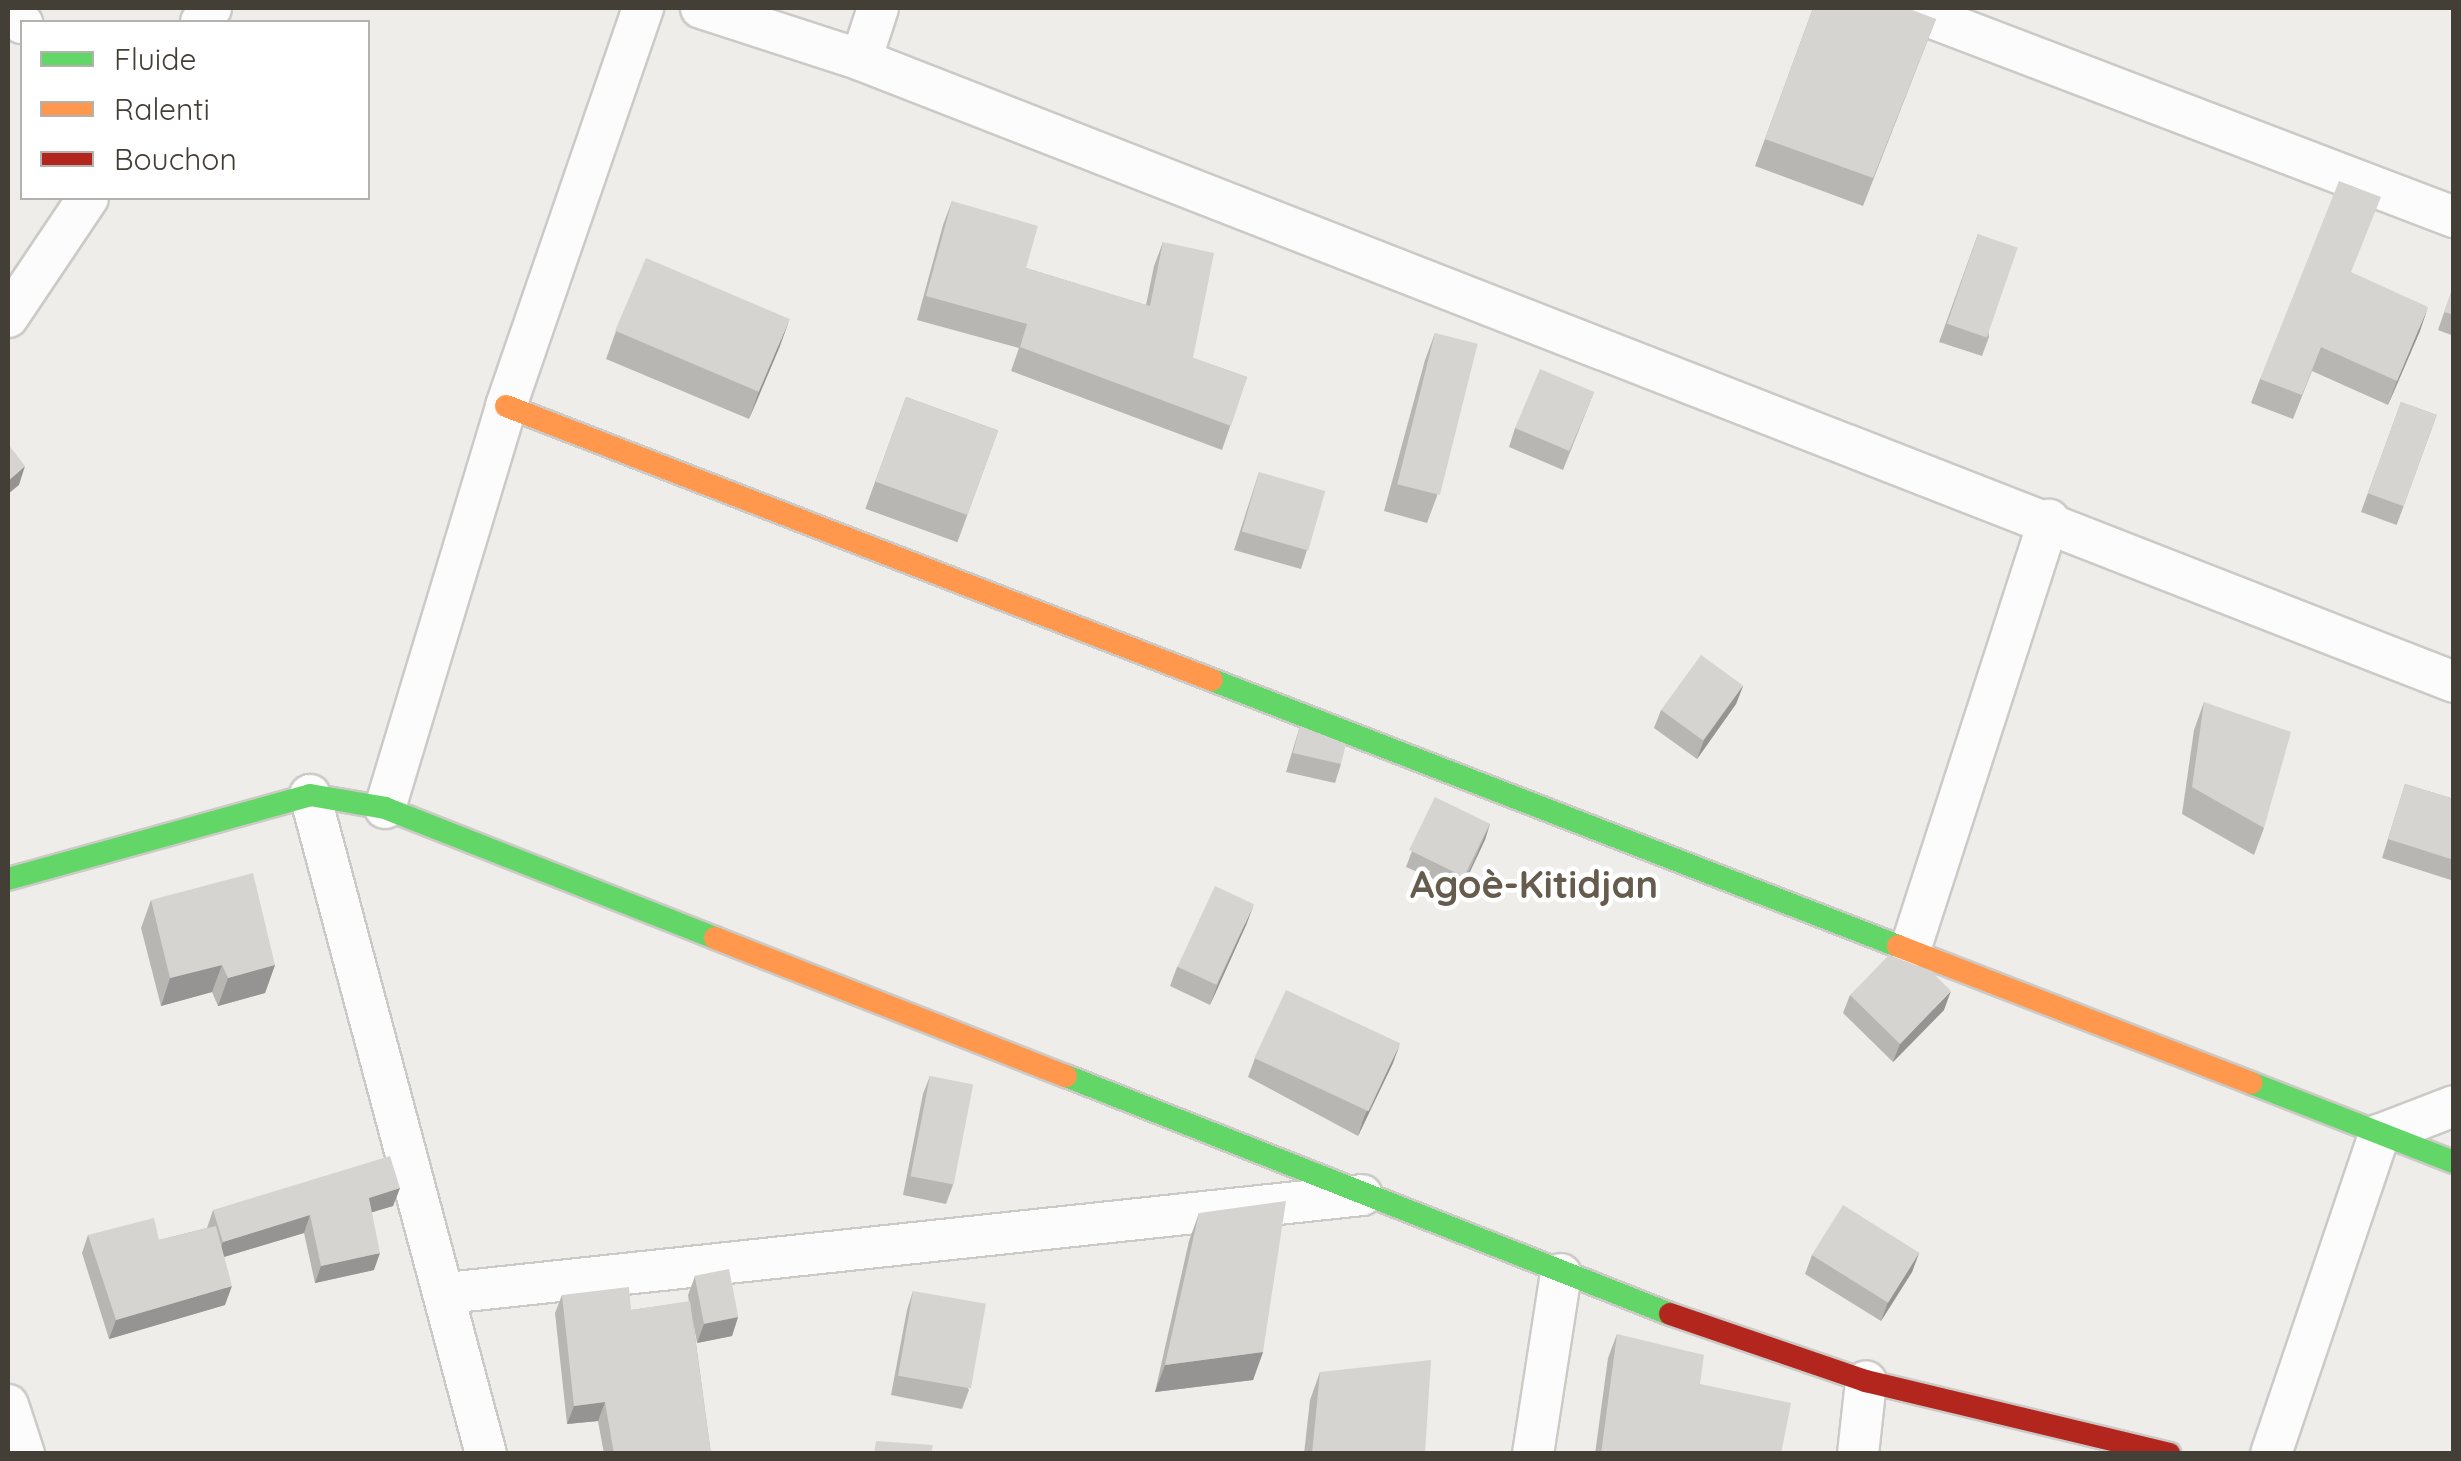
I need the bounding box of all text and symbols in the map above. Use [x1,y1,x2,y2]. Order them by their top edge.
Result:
legend [20,20,370,200]
text: Fluide [114,40,196,78]
text: Ralenti [114,90,210,128]
text: Bouchon [114,140,237,178]
district label: Agoè-Kitidjan [1410,862,1658,908]

